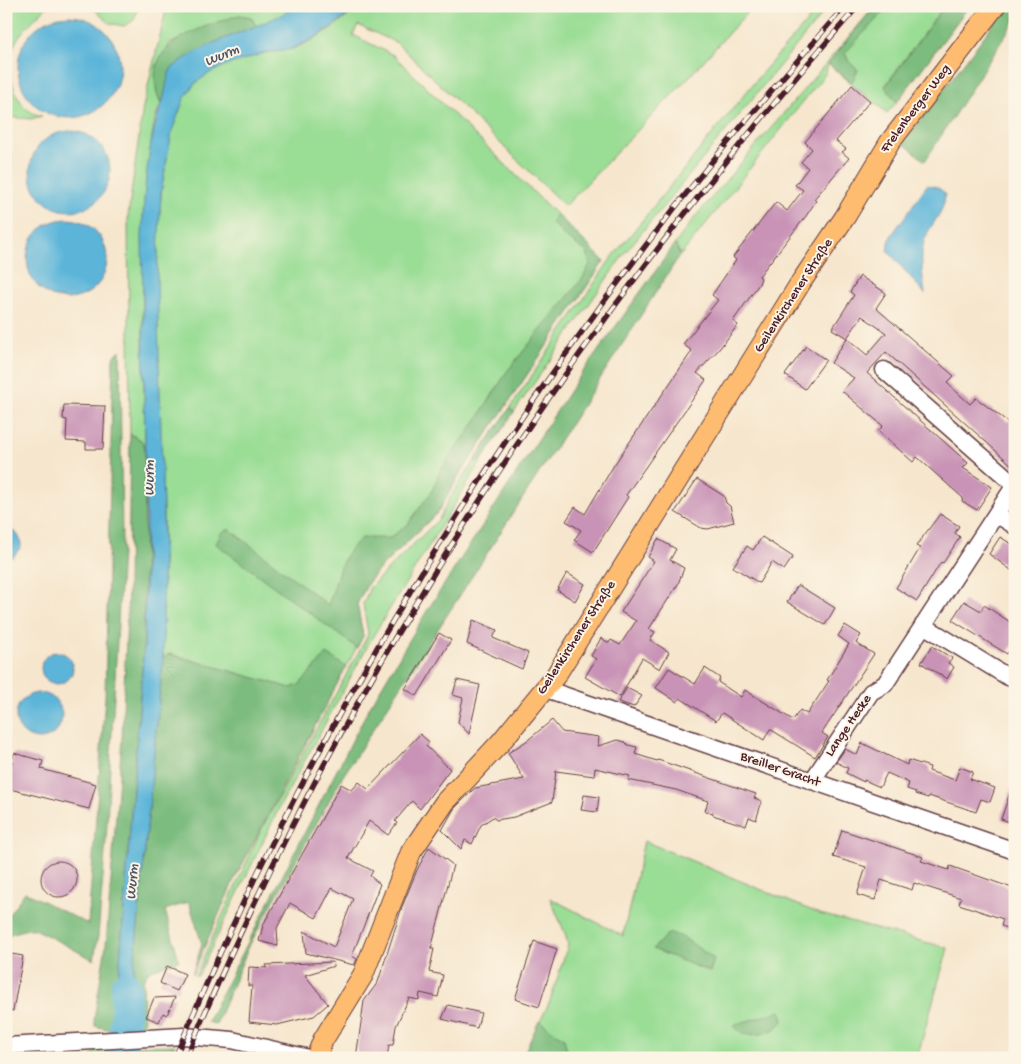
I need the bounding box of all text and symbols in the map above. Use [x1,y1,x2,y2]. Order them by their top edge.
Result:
water label: Wurm [202,41,242,71]
street label: Frelenberger Weg [877,61,955,157]
street label: Geilenkirchener Straße [751,235,838,356]
water label: Wurm [141,460,159,496]
street label: Geilenkirchener Straße [534,577,621,698]
street label: Lange Hecke [822,691,876,760]
street label: Breiller Gracht [737,748,823,792]
water label: Wurm [122,863,144,901]

